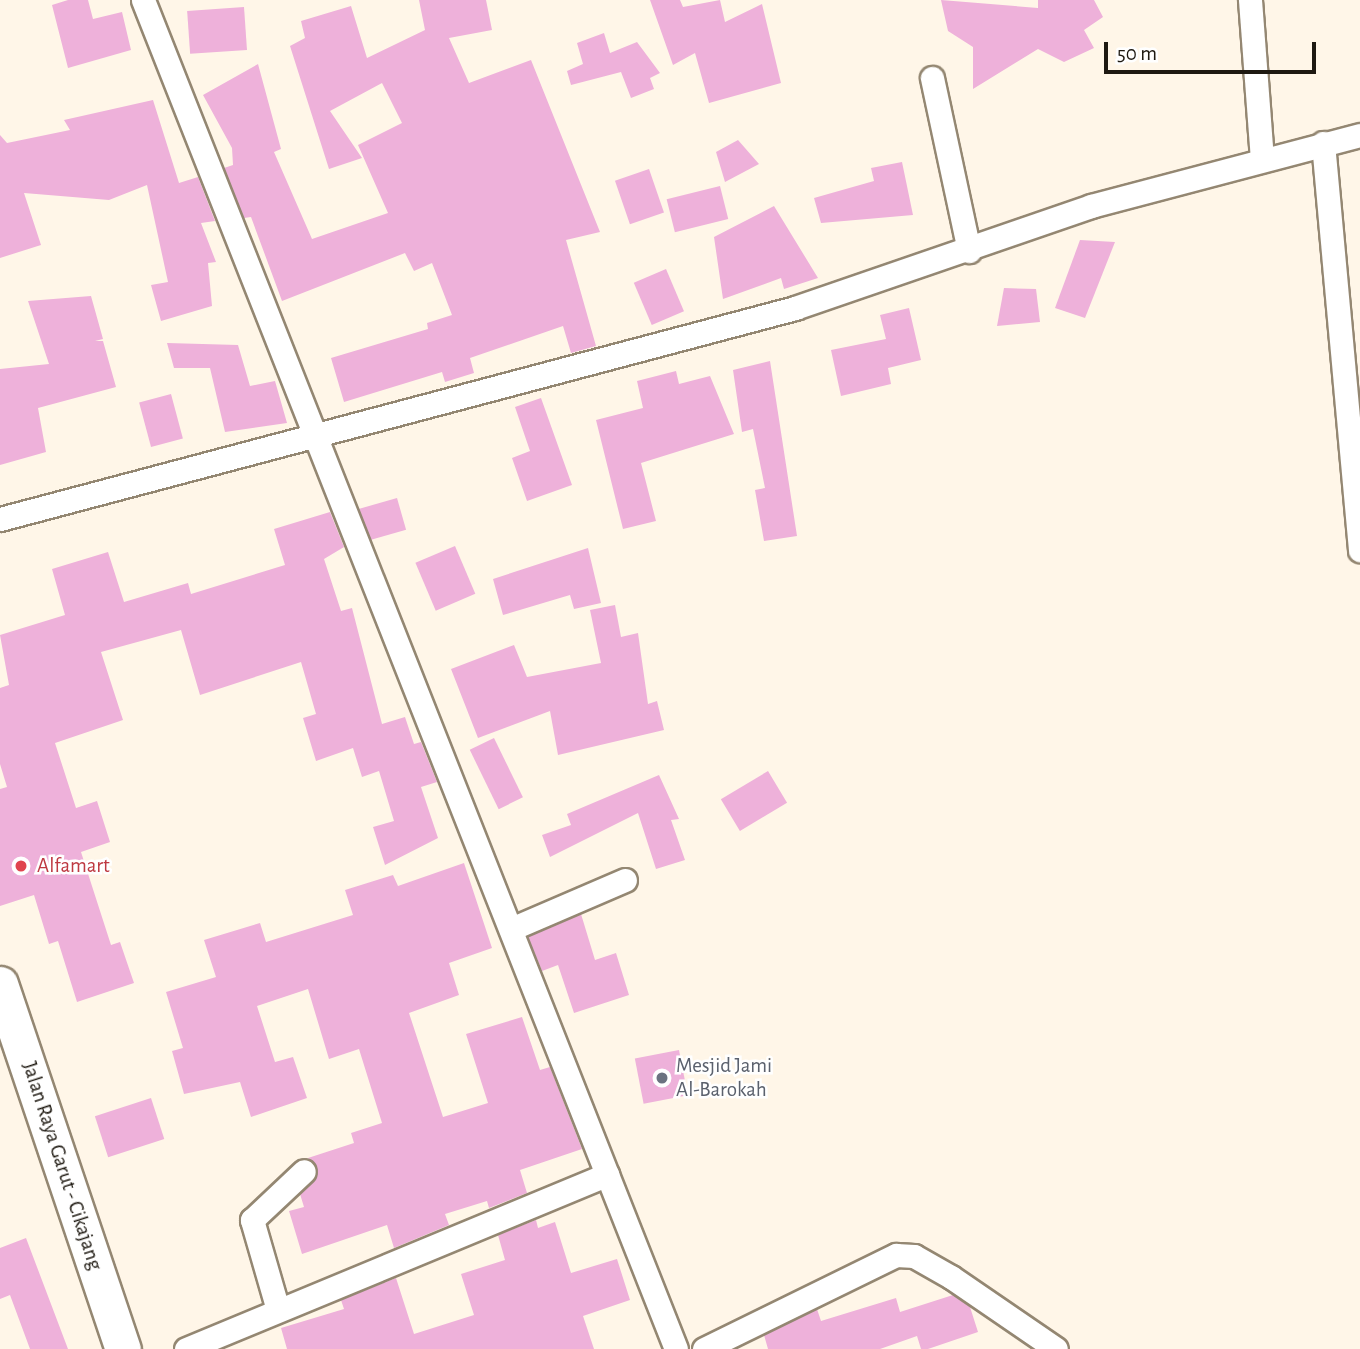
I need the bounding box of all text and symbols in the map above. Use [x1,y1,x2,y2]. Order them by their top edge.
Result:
scale bar [1108,28,1320,72]
text: 50 m [1117,43,1157,64]
place label: Alfamart [37,853,110,879]
marker: Alfamart [11,856,31,876]
place label: Mesjid Jami Al-Barokah [676,1053,772,1103]
street label: Jalan Raya Garut - Cikajang [16,1059,108,1273]
marker: Mesjid Jami Al-Barokah [654,1070,670,1086]

